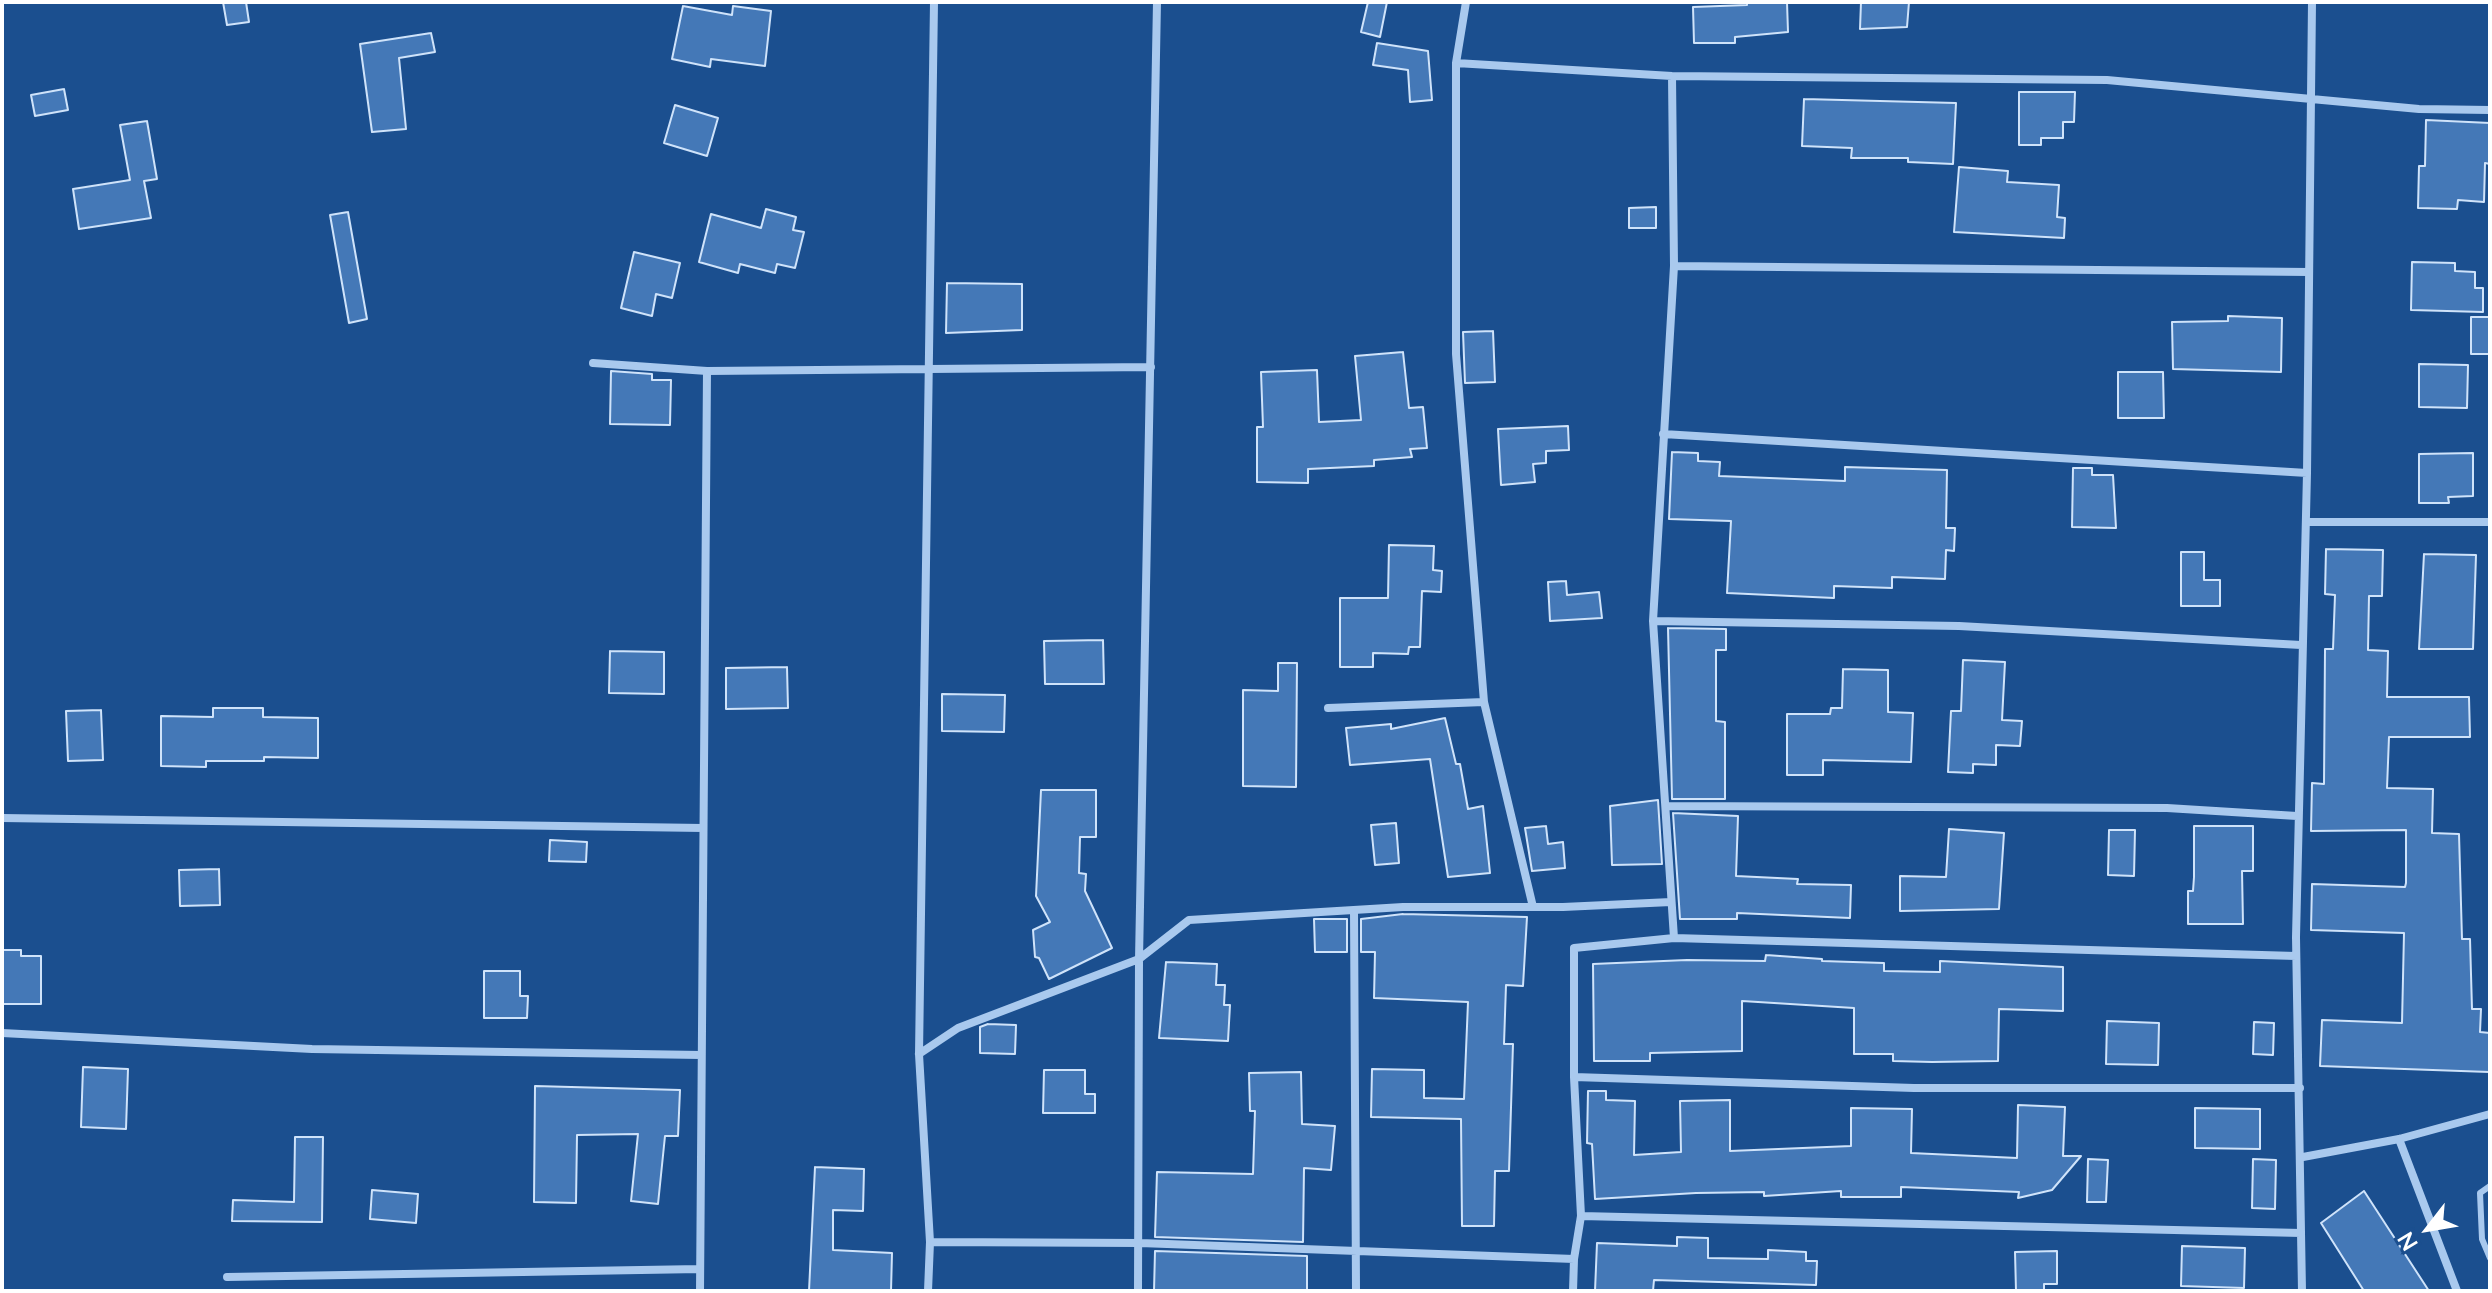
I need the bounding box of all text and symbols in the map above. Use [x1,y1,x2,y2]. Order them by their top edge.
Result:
north arrow [2388,1189,2468,1269]
text: N [2391,1227,2423,1256]

